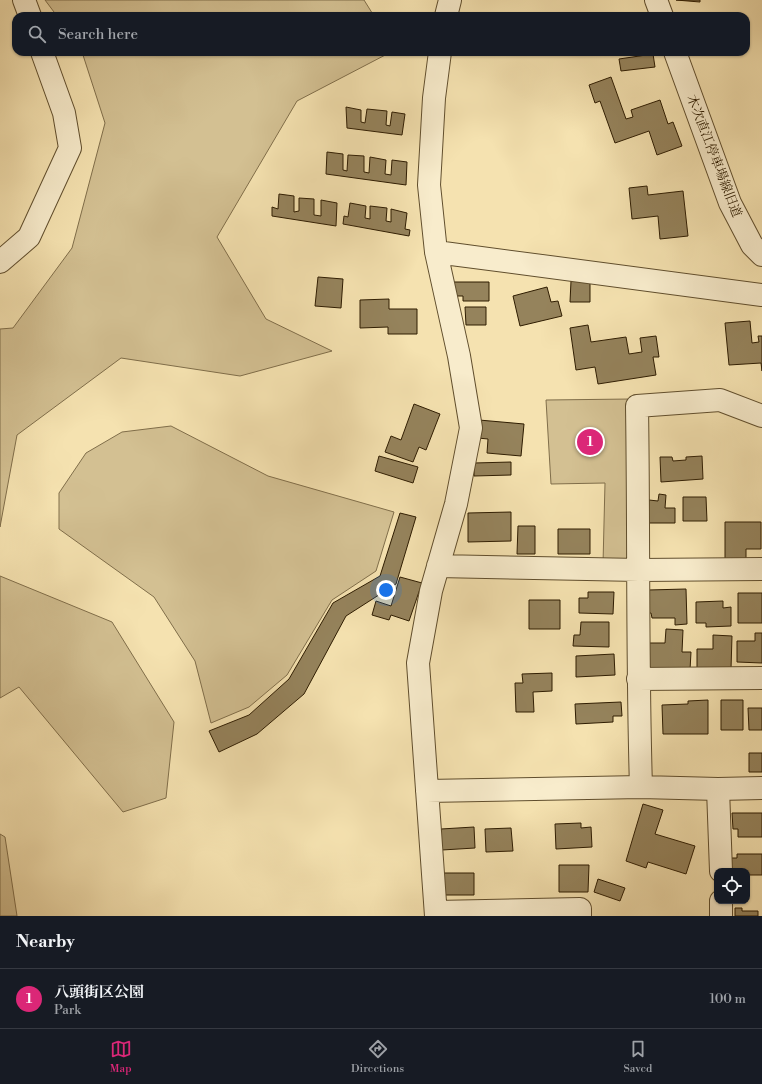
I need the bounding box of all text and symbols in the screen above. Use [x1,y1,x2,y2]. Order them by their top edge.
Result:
search box [12,12,750,56]
icon: search [26,23,48,45]
text: Search here [58,25,138,44]
street label: 木次直江停車場線旧道 [683,92,745,220]
pin: 1 [577,427,603,457]
your location [376,580,396,600]
map controls [714,868,750,904]
button: locate [714,868,750,904]
text: Nearby [16,931,75,953]
text: 八頭街区公園 [54,983,144,1002]
text: 1 [26,991,32,1007]
text: 100 m [710,991,746,1007]
text: Park [54,1002,81,1018]
tab: Map [110,1038,132,1076]
tab: Directions [351,1038,404,1076]
tab: Saved [623,1038,652,1076]

